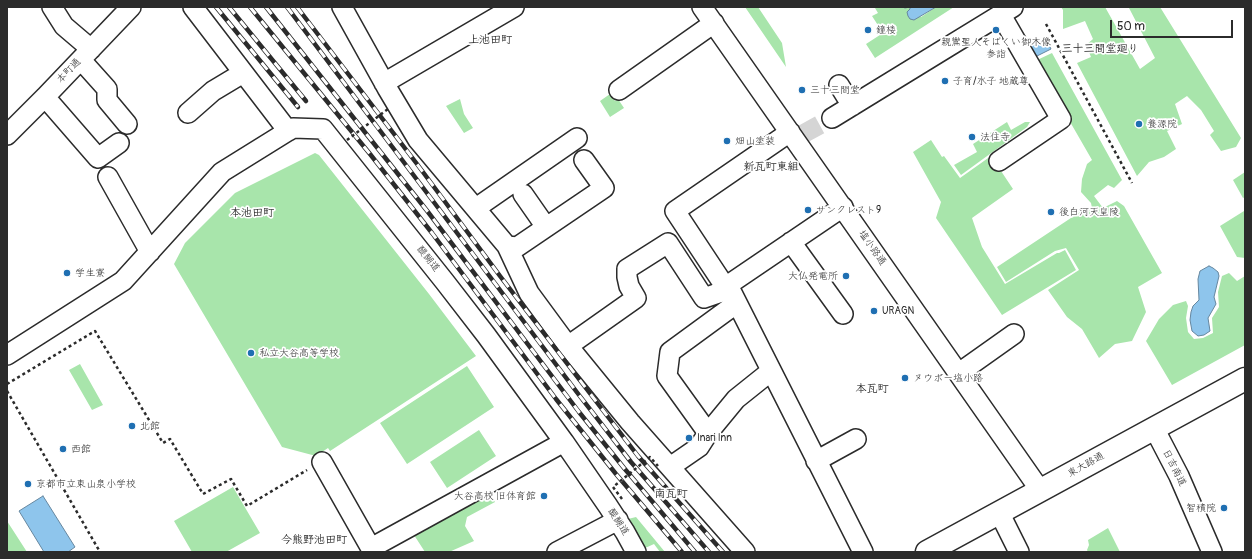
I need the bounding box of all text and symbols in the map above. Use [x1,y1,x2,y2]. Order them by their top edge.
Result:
scale bar [1112,12,1235,38]
text: 50 m [1117,19,1145,34]
place label: 鐘楼 [876,24,896,36]
marker: 鐘楼 [863,25,873,35]
marker: 親鸞聖人そばくい御木像 参詣 [991,25,1001,35]
district label: 上池田町 [468,33,512,47]
place label: 親鸞聖人そばくい御木像 参詣 [941,36,1051,60]
district label: 三十三間堂廻り [1062,42,1138,56]
street label: 本町通 [54,56,84,86]
place label: 子育/水子 地蔵尊 [953,75,1029,87]
marker: 子育/水子 地蔵尊 [940,76,950,86]
place label: 三十三間堂 [810,84,860,96]
marker: 三十三間堂 [797,85,807,95]
place label: 養源院 [1147,118,1177,130]
marker: 養源院 [1134,119,1144,129]
place label: 法住寺 [980,131,1010,143]
marker: 法住寺 [967,132,977,142]
place label: 畑山塗装 [735,135,775,147]
marker: 畑山塗装 [722,136,732,146]
district label: 新瓦町東組 [744,160,798,174]
place label: サンクレスト9 [816,204,881,216]
marker: サンクレスト9 [803,205,813,215]
district label: 本池田町 [230,206,274,220]
place label: 後白河天皇陵 [1059,206,1119,218]
marker: 後白河天皇陵 [1046,207,1056,217]
street label: 塩小路通 [856,228,888,268]
street label: 醍醐道 [414,244,442,274]
place label: 学生寮 [75,267,105,279]
marker: 学生寮 [62,268,72,278]
place label: 大仏発電所 [788,270,838,282]
marker: 大仏発電所 [841,271,851,281]
place label: URAGN [882,305,914,317]
marker: URAGN [869,306,879,316]
place label: 私立大谷高等学校 [259,347,339,359]
marker: 私立大谷高等学校 [246,348,256,358]
place label: ヌウボー塩小路 [913,372,983,384]
marker: ヌウボー塩小路 [900,373,910,383]
district label: 本瓦町 [856,382,888,396]
place label: 北館 [140,420,160,432]
marker: 北館 [127,421,137,431]
place label: Inari Inn [697,432,732,444]
marker: Inari Inn [684,433,694,443]
place label: 西館 [71,443,91,455]
marker: 西館 [58,444,68,454]
street label: 日吉南道 [1160,447,1188,489]
street label: 東大路通 [1066,450,1106,480]
place label: 京都市立東山泉小学校 [36,478,136,490]
marker: 京都市立東山泉小学校 [23,479,33,489]
district label: 南瓦町 [655,487,687,501]
place label: 大谷高校 旧体育館 [454,490,536,502]
marker: 大谷高校 旧体育館 [539,491,549,501]
place label: 智積院 [1186,502,1216,514]
marker: 智積院 [1219,503,1229,513]
street label: 醍醐道 [605,506,631,538]
district label: 今熊野池田町 [281,533,347,547]

